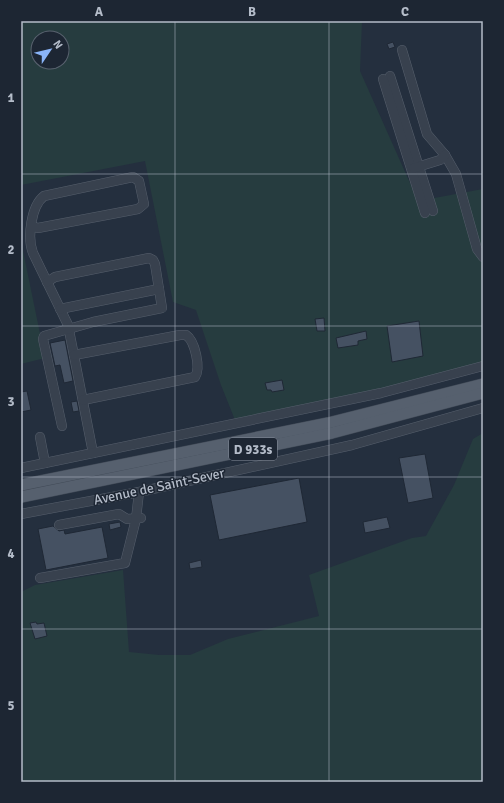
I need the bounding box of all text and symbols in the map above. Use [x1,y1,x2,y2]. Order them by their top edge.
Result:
text: A [95,4,104,20]
text: B [248,4,256,20]
text: C [401,4,409,20]
north arrow [30,30,70,70]
text: N [50,38,65,51]
text: 1 [7,90,15,106]
text: 2 [7,242,15,258]
text: 3 [7,394,15,410]
road number: D 933s [229,438,277,460]
street label: Avenue de Saint-Sever [92,464,227,509]
text: 4 [7,546,15,562]
text: 5 [7,698,15,714]

